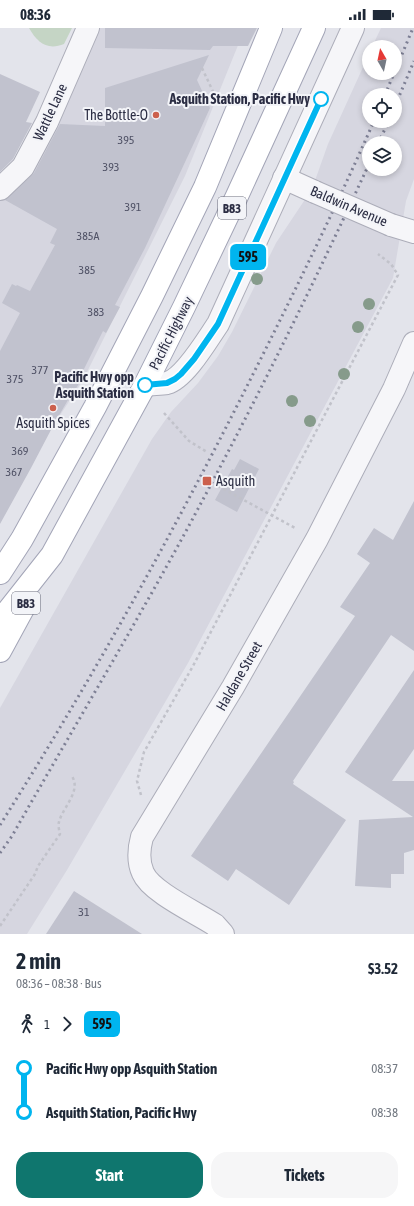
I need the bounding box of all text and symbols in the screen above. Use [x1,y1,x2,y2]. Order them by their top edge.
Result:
text: 08:36 [20,6,51,23]
north arrow [362,40,402,80]
map controls [362,40,402,176]
street label: Wattle Lane [30,81,70,143]
button: locate [362,88,402,128]
place label: Asquith Station, Pacific Hwy [168,91,310,107]
marker: Asquith Station, Pacific Hwy [313,91,329,107]
place label: The Bottle-O [84,107,148,123]
marker: The Bottle-O [151,110,161,120]
house number: 395 [118,133,134,147]
button: layers [362,136,402,176]
house number: 393 [103,160,119,174]
street label: Baldwin Avenue [308,183,390,229]
road number: B83 [218,197,246,219]
house number: 391 [125,200,142,214]
house number: 385A [77,229,100,243]
line badge: 595 [225,244,271,270]
text: 595 [238,249,258,265]
house number: 385 [79,263,95,277]
street label: Pacific Highway [146,293,196,372]
house number: 383 [88,305,104,319]
house number: 377 [32,363,49,377]
place label: Pacific Hwy opp Asquith Station [54,369,134,401]
house number: 375 [7,372,23,386]
marker: Pacific Hwy opp Asquith Station [137,377,153,393]
marker: Asquith Spices [48,403,58,413]
place label: Asquith Spices [16,415,90,431]
house number: 369 [12,444,29,458]
house number: 367 [6,465,23,479]
place label: Asquith [216,473,255,489]
marker: Asquith [201,475,213,487]
road number: B83 [12,592,40,614]
street label: Haldane Street [213,639,265,713]
house number: 31 [78,905,90,919]
text: 2 min [16,948,61,974]
text: $3.52 [368,960,398,977]
text: 08:36 – 08:38 · Bus [16,976,102,991]
icon: walk [16,1013,38,1035]
icon: forward [56,1013,78,1035]
text: 595 [92,1016,112,1032]
text: 1 [44,1017,50,1032]
text: Pacific Hwy opp Asquith Station [46,1060,217,1077]
text: 08:37 [371,1061,398,1076]
text: Asquith Station, Pacific Hwy [46,1104,197,1121]
text: 08:38 [371,1105,398,1120]
button: Start [16,1152,203,1198]
button: Tickets [211,1152,398,1198]

